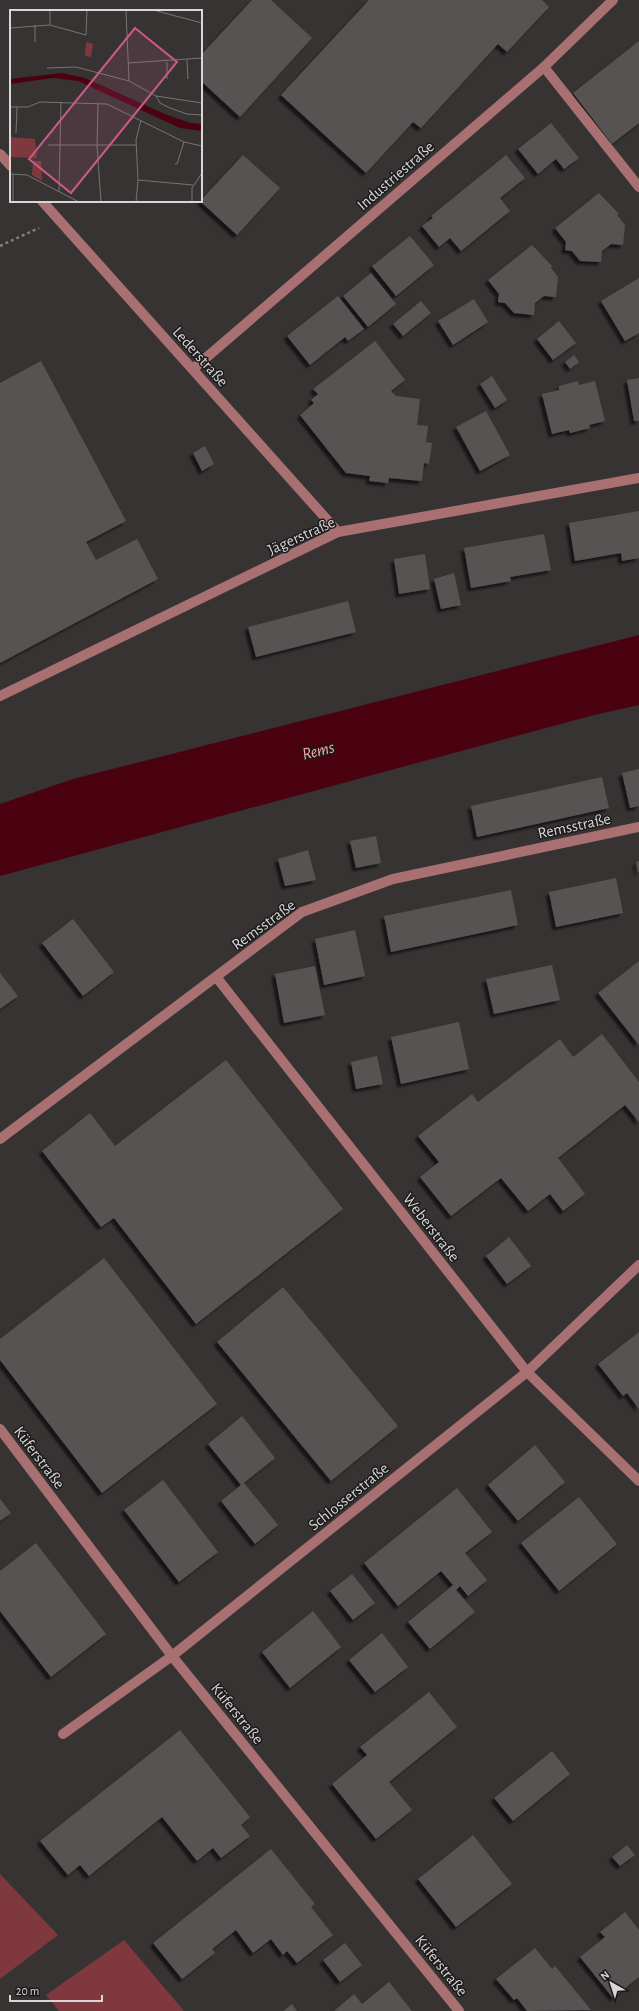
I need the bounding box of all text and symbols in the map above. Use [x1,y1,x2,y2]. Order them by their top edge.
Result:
inset map [10,10,202,202]
street label: Industriestraße [354,138,437,213]
street label: Lederstraße [169,324,231,390]
street label: Jägerstraße [265,514,338,558]
water label: Rems [300,738,336,763]
street label: Remsstraße [536,810,612,842]
street label: Remsstraße [229,897,298,953]
street label: Weberstraße [400,1191,463,1265]
street label: Küferstraße [11,1424,68,1492]
street label: Schlosserstraße [306,1460,392,1534]
street label: Küferstraße [208,1680,266,1747]
street label: Küferstraße [412,1932,470,1999]
north arrow [591,1963,631,2003]
text: N [599,1969,611,1982]
scale bar [10,1977,102,2003]
text: 20 m [16,1985,39,1997]

